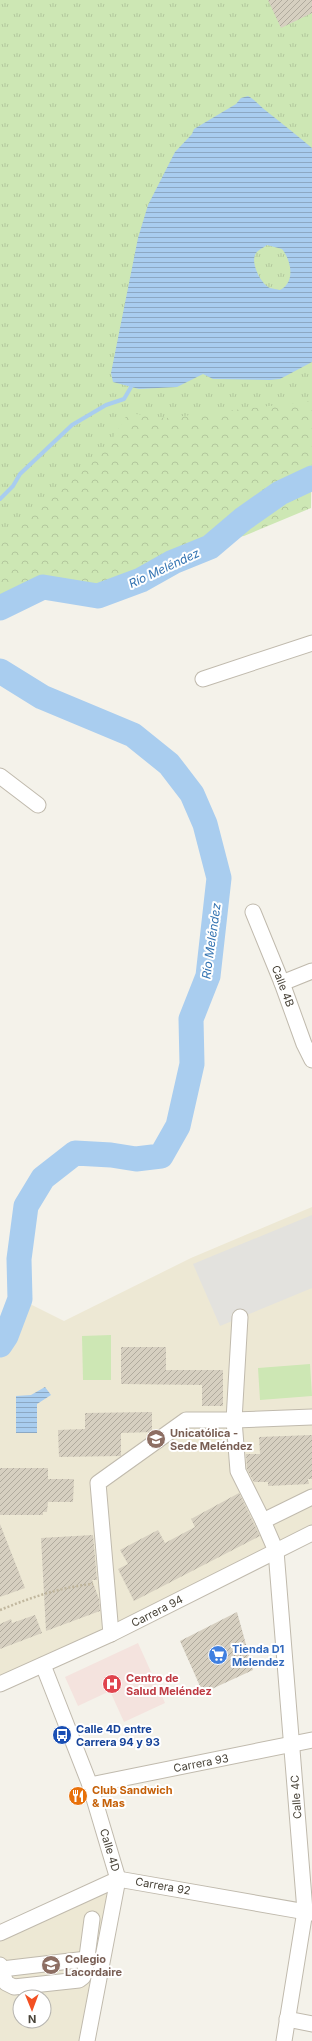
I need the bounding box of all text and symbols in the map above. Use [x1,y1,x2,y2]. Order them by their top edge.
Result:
water label: Río Meléndez [126,545,202,591]
water label: Río Meléndez [198,902,224,980]
street label: Calle 4B [269,963,297,1009]
place label: Unicatólica - Sede Meléndez [170,1426,253,1453]
school or university icon: Unicatólica - Sede Meléndez [145,1428,167,1450]
street label: Carrera 94 [129,1592,185,1630]
place label: Tienda D1 Melendez [232,1642,285,1669]
supermarket icon: Tienda D1 Melendez [207,1644,229,1666]
place label: Centro de Salud Meléndez [126,1671,212,1698]
hospital icon: Centro de Salud Meléndez [101,1673,123,1695]
place label: Calle 4D entre Carrera 94 y 93 [76,1722,160,1749]
bus stop icon: Calle 4D entre Carrera 94 y 93 [51,1724,73,1746]
street label: Carrera 93 [172,1751,230,1775]
street label: Calle 4C [287,1774,305,1820]
place label: Club Sandwich & Mas [92,1783,173,1810]
restaurant icon: Club Sandwich & Mas [67,1785,89,1807]
street label: Calle 4D [97,1827,123,1873]
street label: Carrera 92 [134,1874,192,1898]
place label: Colegio Lacordaire [65,1952,123,1979]
school or university icon: Colegio Lacordaire [40,1954,62,1976]
north arrow [12,1989,52,2029]
text: N [28,2012,36,2026]

